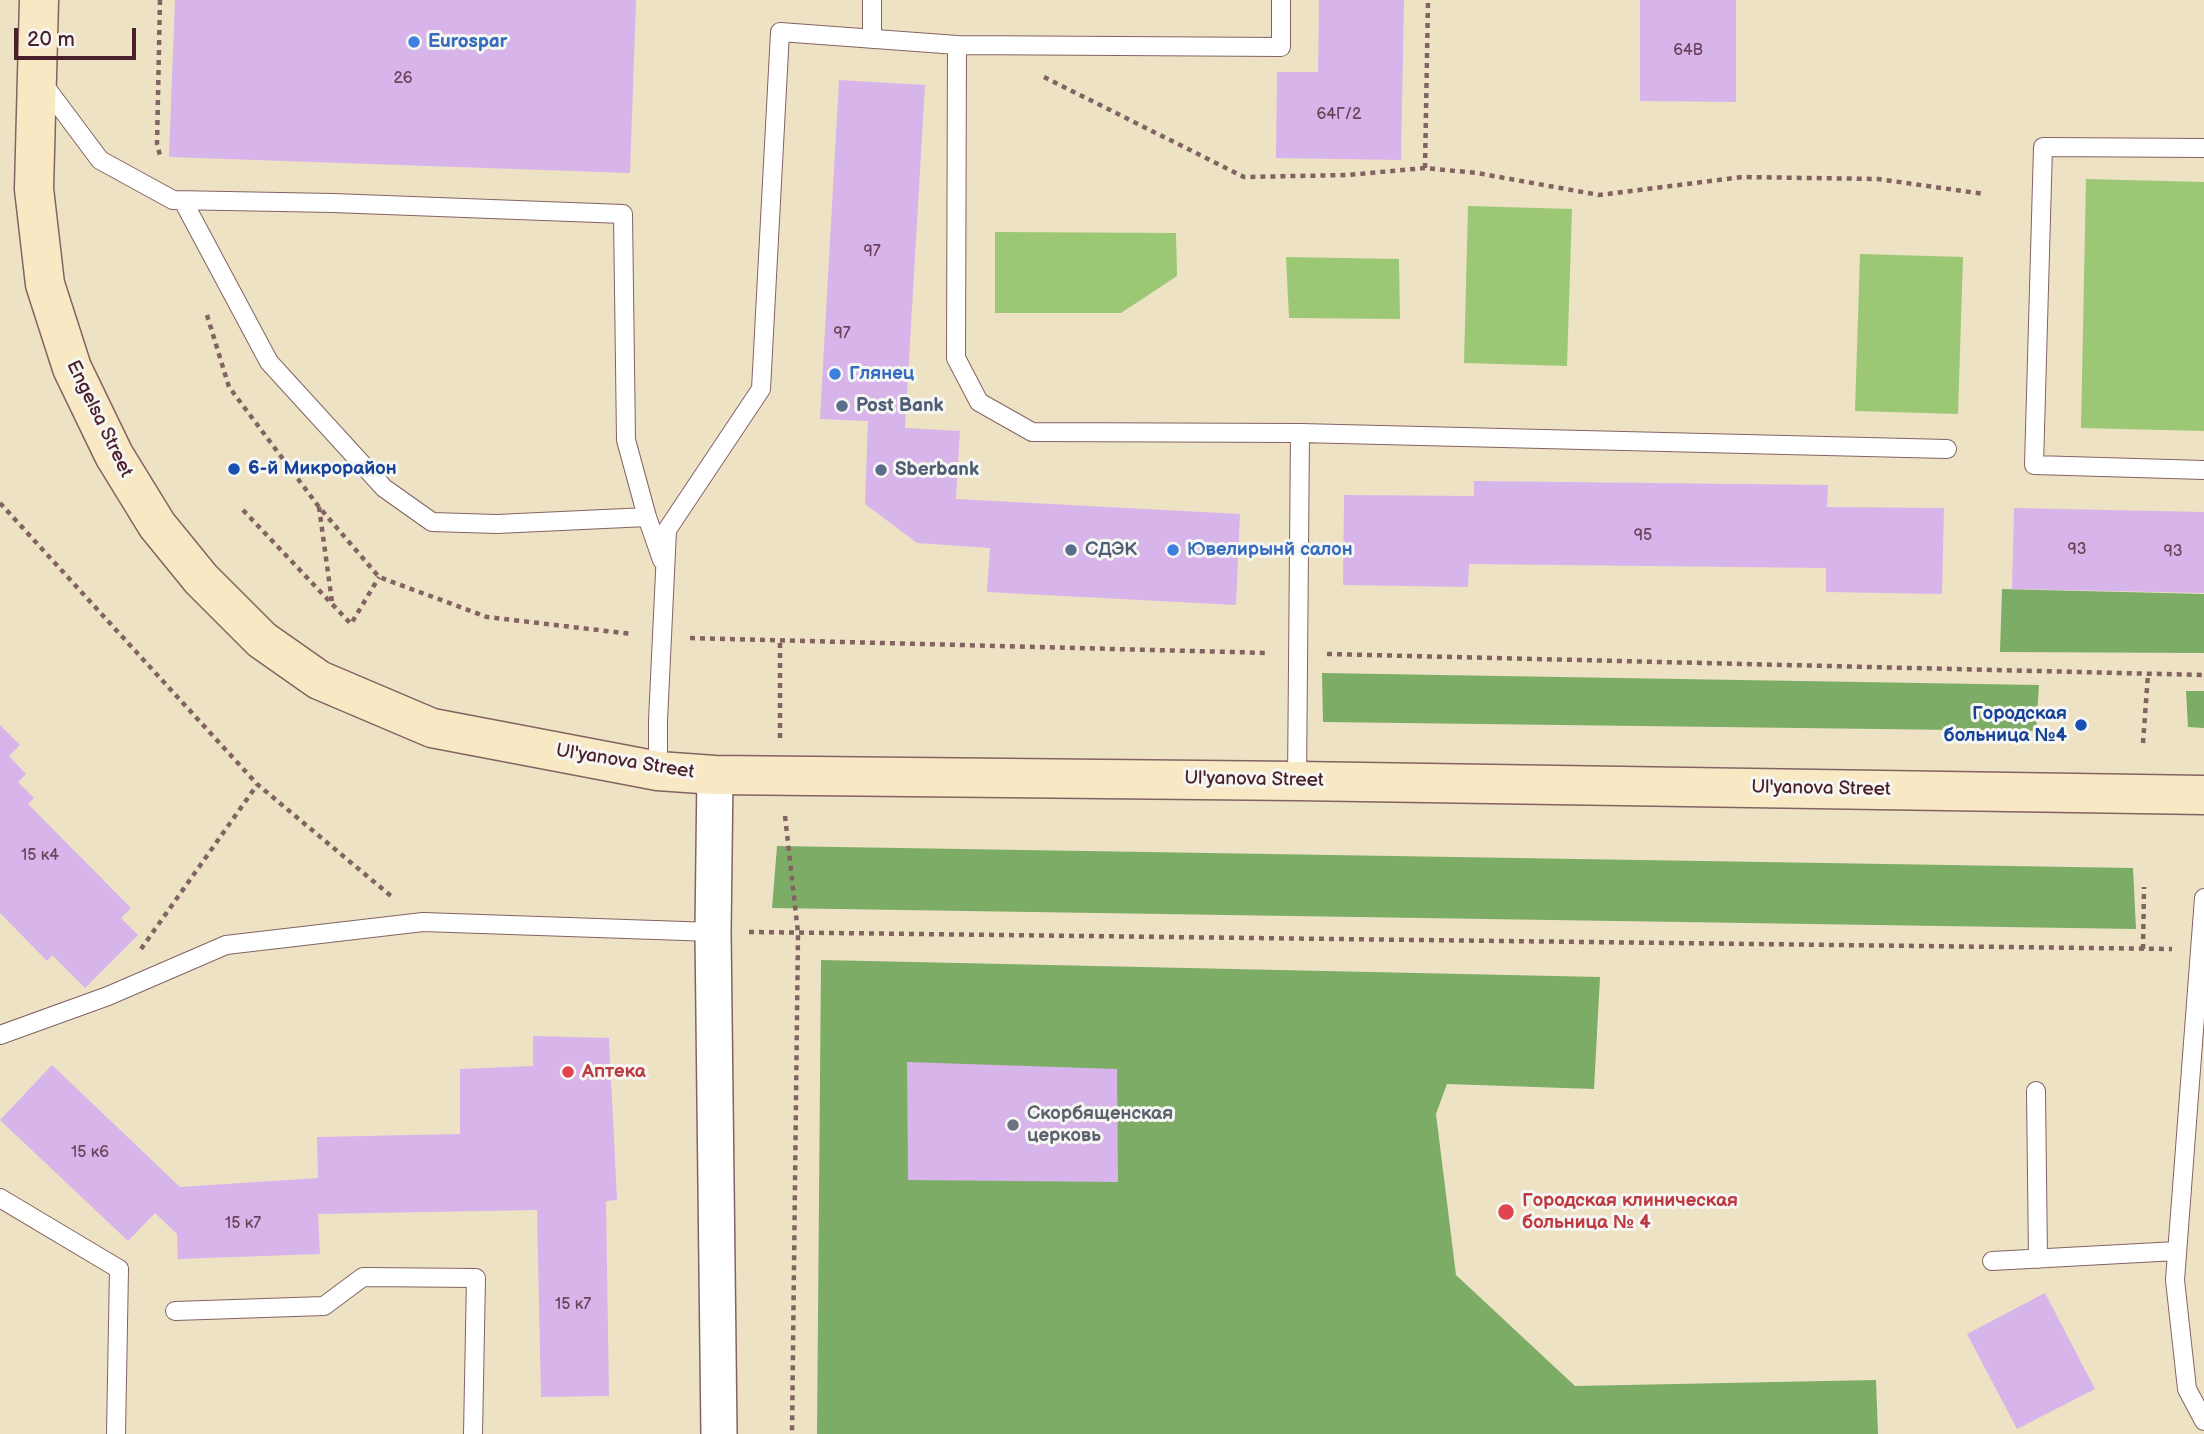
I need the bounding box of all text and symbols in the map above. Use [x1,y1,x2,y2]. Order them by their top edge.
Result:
scale bar [18,14,140,58]
text: 20 m [27,27,75,52]
place label: Eurospar [428,31,507,53]
marker: Eurospar [406,34,422,50]
house number: 64В [1673,41,1703,61]
house number: 26 [393,69,413,89]
house number: 64Г/2 [1316,105,1362,125]
house number: 97 [863,242,881,262]
house number: 97 [833,324,851,344]
street label: Engelsa Street [61,357,137,481]
place label: Глянец [849,363,914,385]
marker: Глянец [827,366,843,382]
place label: Post Bank [856,395,944,417]
marker: Post Bank [834,398,850,414]
place label: 6-й Микрорайон [248,458,397,480]
place label: Sberbank [895,459,979,481]
marker: 6-й Микрорайон [226,461,242,477]
marker: Sberbank [873,462,889,478]
house number: 95 [1634,526,1652,546]
place label: СДЭК [1085,539,1137,561]
place label: Ювелирынй салон [1187,539,1353,561]
house number: 93 [2067,540,2087,560]
marker: СДЭК [1063,542,1079,558]
marker: Ювелирынй салон [1165,542,1181,558]
house number: 93 [2163,542,2183,562]
place label: Городская больница №4 [1943,703,2067,747]
marker: Городская больница №4 [2073,717,2089,733]
street label: Ul'yanova Street [554,740,696,784]
street label: Ul'yanova Street [1184,767,1324,793]
street label: Ul'yanova Street [1751,776,1891,802]
house number: 15 к4 [21,846,59,866]
place label: Аптека [582,1061,646,1083]
marker: Аптека [560,1064,576,1080]
place label: Скорбященская церковь [1027,1103,1173,1147]
marker: Скорбященская церковь [1005,1117,1021,1133]
house number: 15 к6 [71,1143,109,1163]
place label: Городская клиническая больница № 4 [1522,1190,1738,1234]
marker: Городская клиническая больница № 4 [1496,1202,1516,1222]
house number: 15 к7 [225,1214,261,1234]
house number: 15 к7 [555,1295,591,1315]

